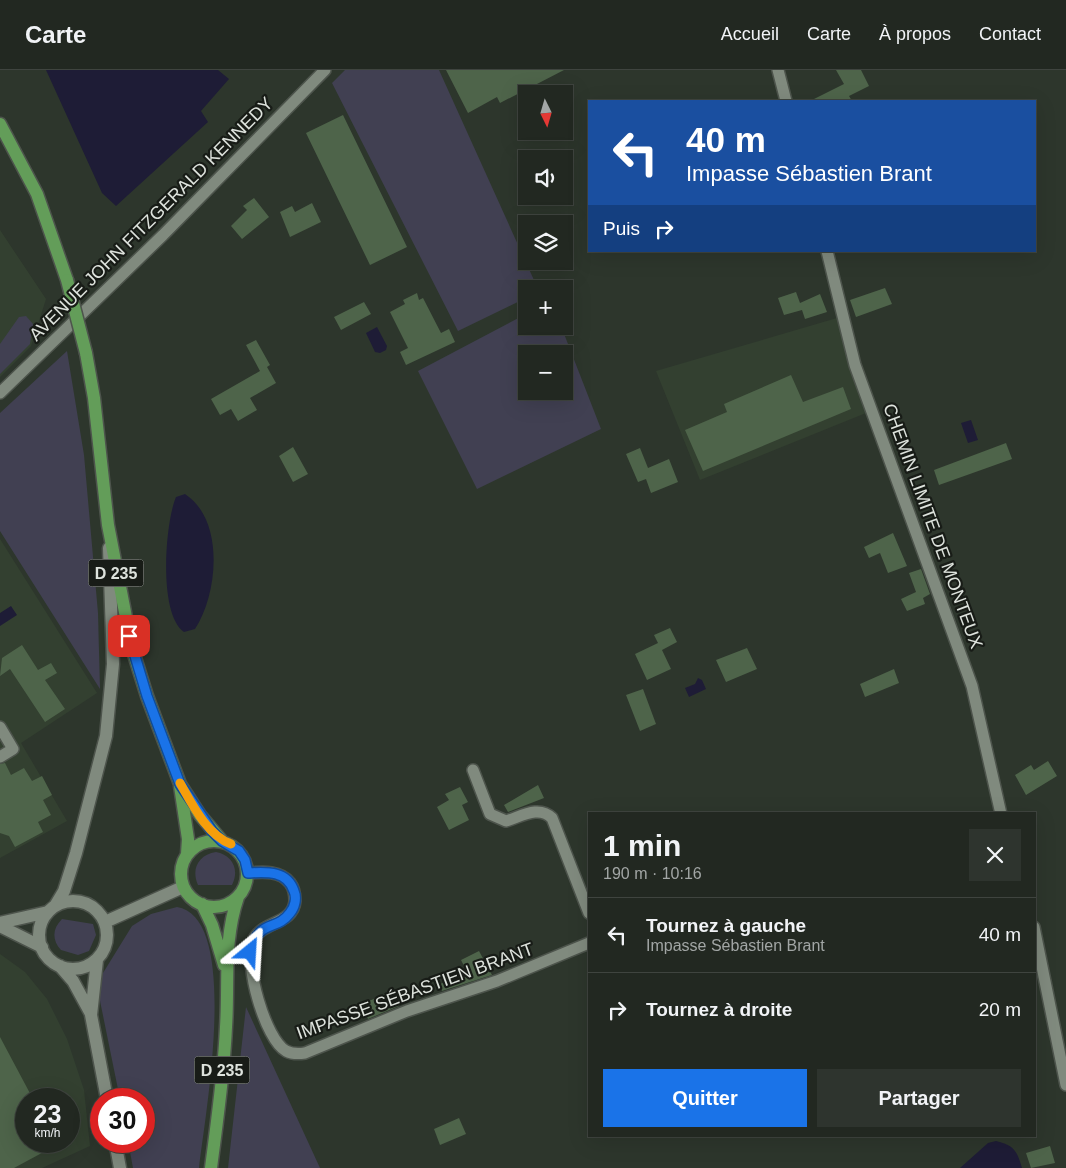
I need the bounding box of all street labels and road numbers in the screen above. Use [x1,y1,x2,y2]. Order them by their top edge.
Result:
street label: AVENUE JOHN FITZGERALD KENNEDY [25,93,277,345]
street label: CHEMIN LIMITE DE MONTEUX [879,401,987,651]
road number: D 235 [88,559,144,586]
street label: IMPASSE SÉBASTIEN BRANT [294,939,536,1043]
road number: D 235 [194,1056,250,1084]

